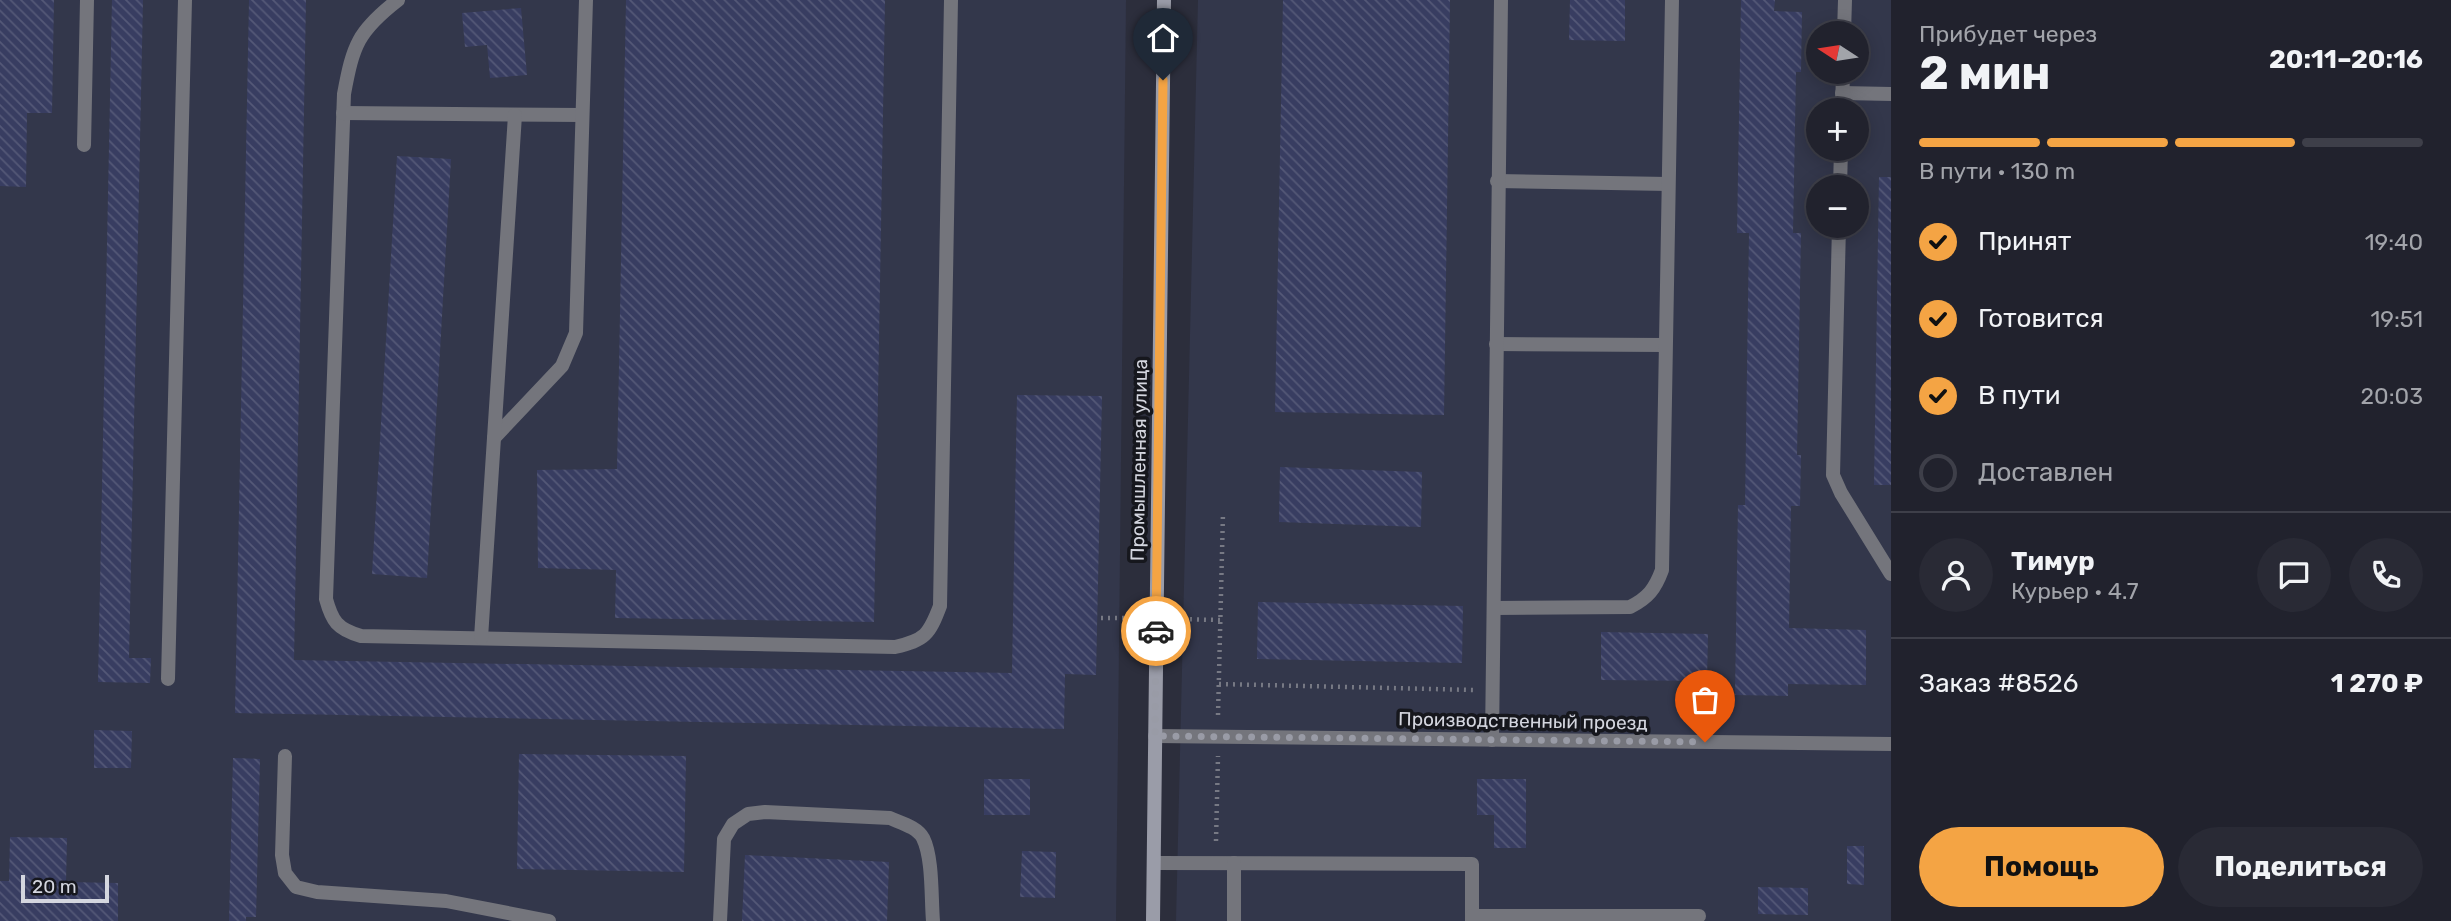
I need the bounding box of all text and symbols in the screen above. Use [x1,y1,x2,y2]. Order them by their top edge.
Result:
pin [1133,8,1193,80]
icon: home [1144,19,1182,57]
text: Прибудет через [1919,20,2097,48]
north arrow [1806,21,1869,84]
map controls [1806,21,1869,238]
text: 20:11–20:16 [2269,44,2423,75]
text: 2 мин [1919,46,2051,101]
button: + [1806,98,1869,161]
text: В пути · 130 m [1919,157,2075,185]
button: − [1806,175,1869,238]
icon: check [1919,223,1957,261]
text: Принят [1978,226,2071,257]
text: 19:40 [2365,228,2423,256]
icon: check [1919,300,1957,338]
text: Готовится [1978,303,2104,334]
text: 19:51 [2370,305,2423,333]
street label: Промышленная улица [1126,359,1152,561]
icon: check [1919,377,1957,415]
text: В пути [1978,380,2061,411]
text: 20:03 [2361,382,2423,410]
text: Доставлен [1978,457,2113,488]
button: person [1919,538,1993,612]
button: chat [2257,538,2331,612]
button: phone [2349,538,2423,612]
text: Тимур [2011,546,2095,577]
text: Курьер · 4.7 [2011,577,2139,605]
courier [1121,596,1191,666]
icon: car [1137,612,1175,650]
text: Заказ #8526 [1919,668,2079,699]
text: 1 270 ₽ [2331,668,2423,699]
pin [1675,670,1735,742]
icon: bag [1686,681,1724,719]
street label: Производственный проезд [1398,707,1648,735]
button: Помощь [1919,827,2164,907]
button: Поделиться [2178,827,2423,907]
scale bar [21,872,108,904]
text: 20 m [32,875,77,898]

